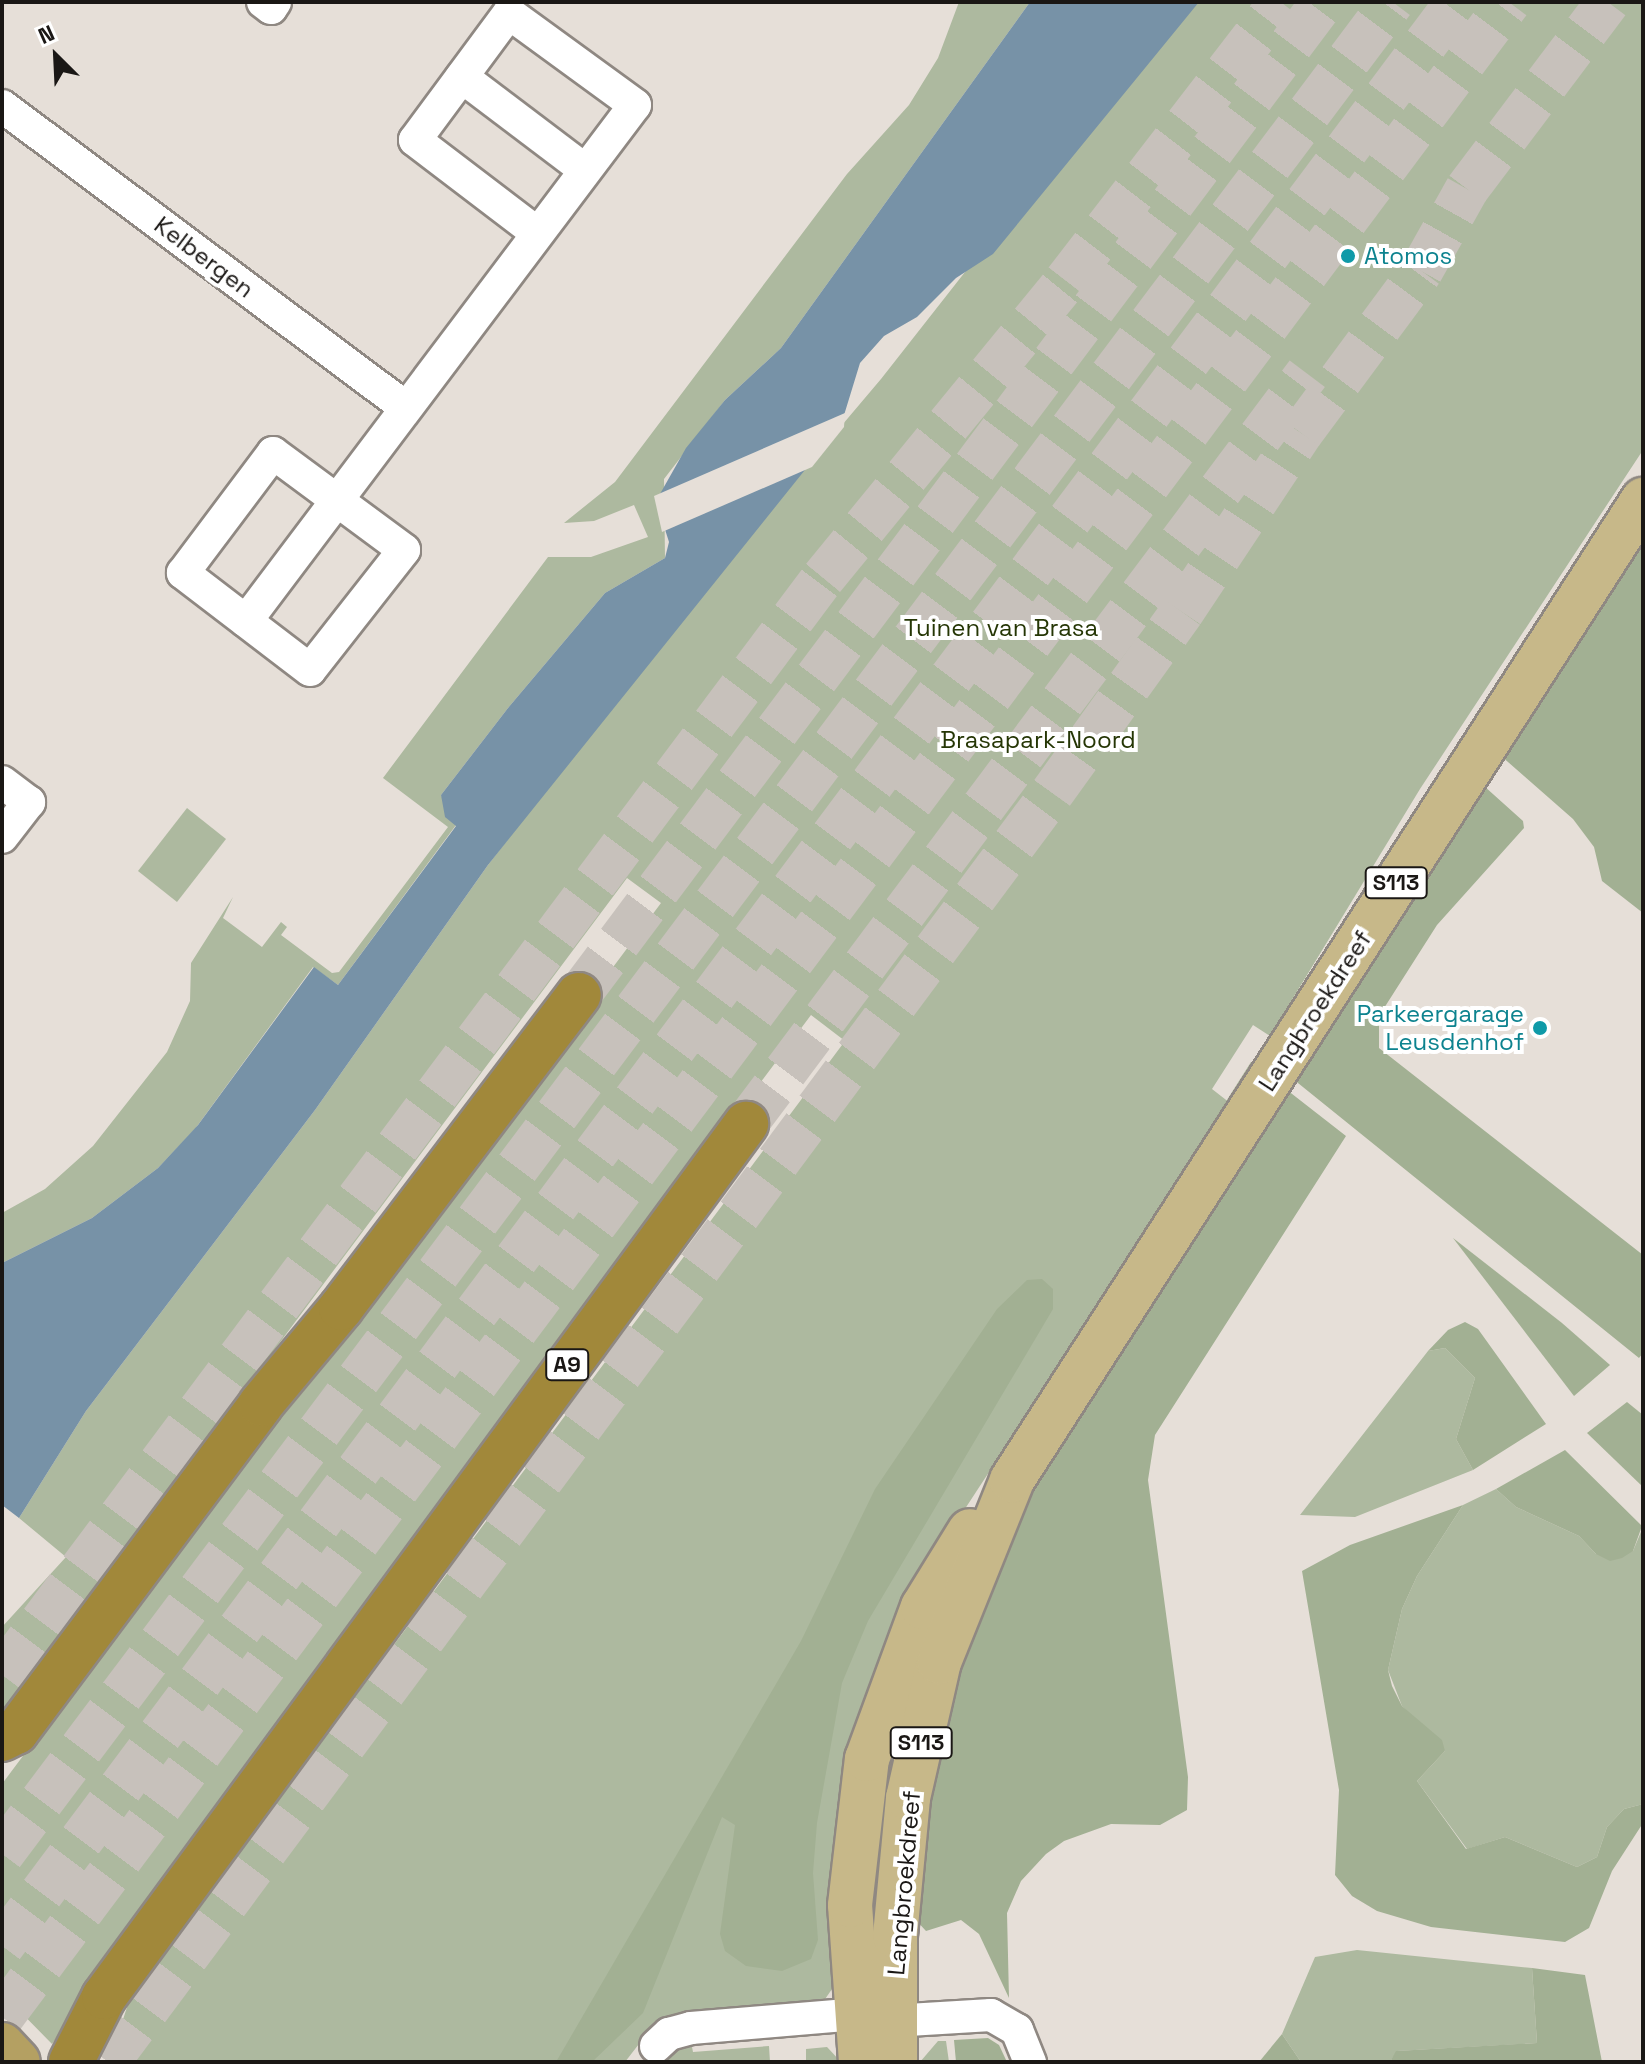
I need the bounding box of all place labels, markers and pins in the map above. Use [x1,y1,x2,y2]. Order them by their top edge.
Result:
place label: Atomos [1364,242,1452,270]
marker: Atomos [1339,247,1357,265]
place label: Parkeergarage Leusdenhof [1357,1000,1524,1056]
marker: Parkeergarage Leusdenhof [1531,1019,1549,1037]

